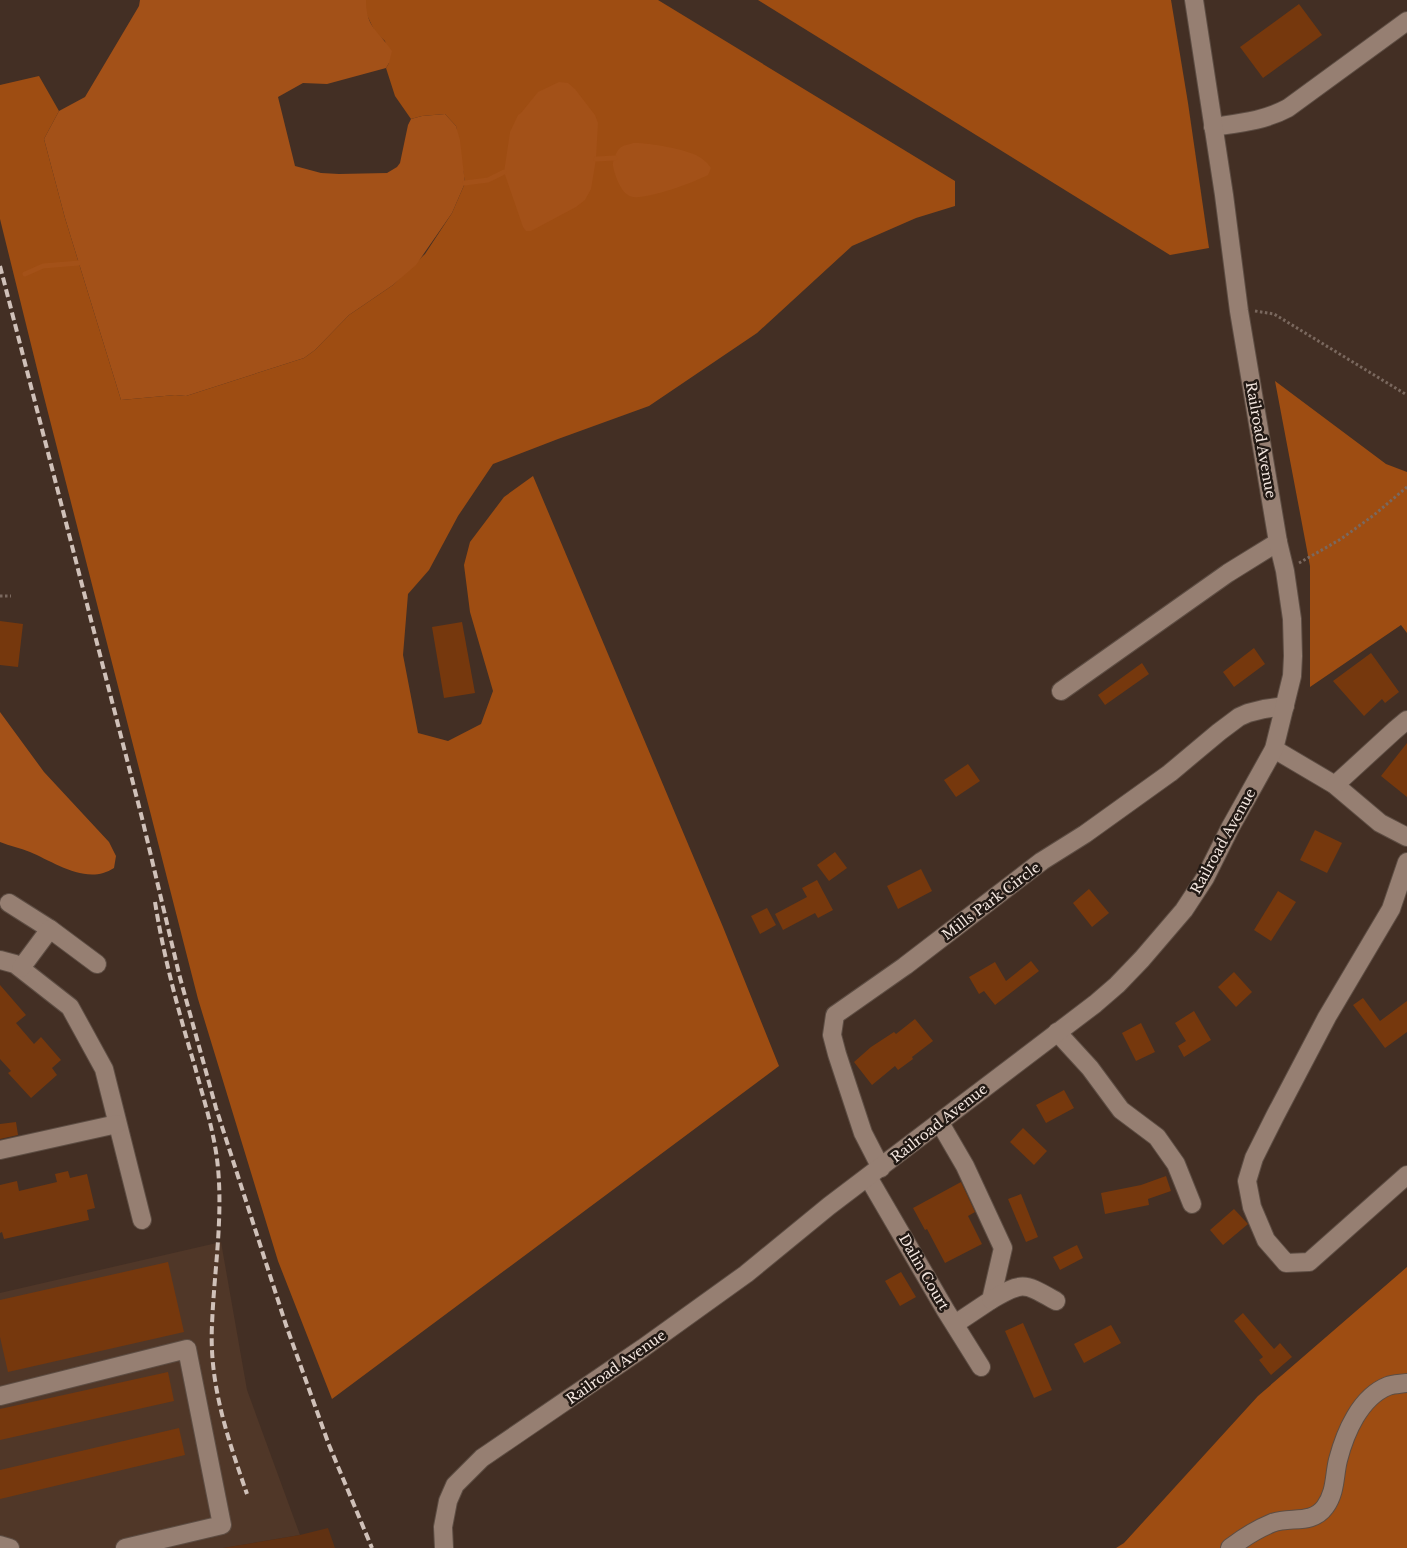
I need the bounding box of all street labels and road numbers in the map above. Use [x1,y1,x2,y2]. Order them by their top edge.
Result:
street label: Railroad Avenue [1242,380,1280,500]
street label: Railroad Avenue [1187,785,1259,897]
street label: Mills Park Circle [938,858,1044,944]
street label: Railroad Avenue [887,1080,991,1166]
street label: Dalin Court [895,1231,953,1314]
street label: Railroad Avenue [563,1326,669,1408]

